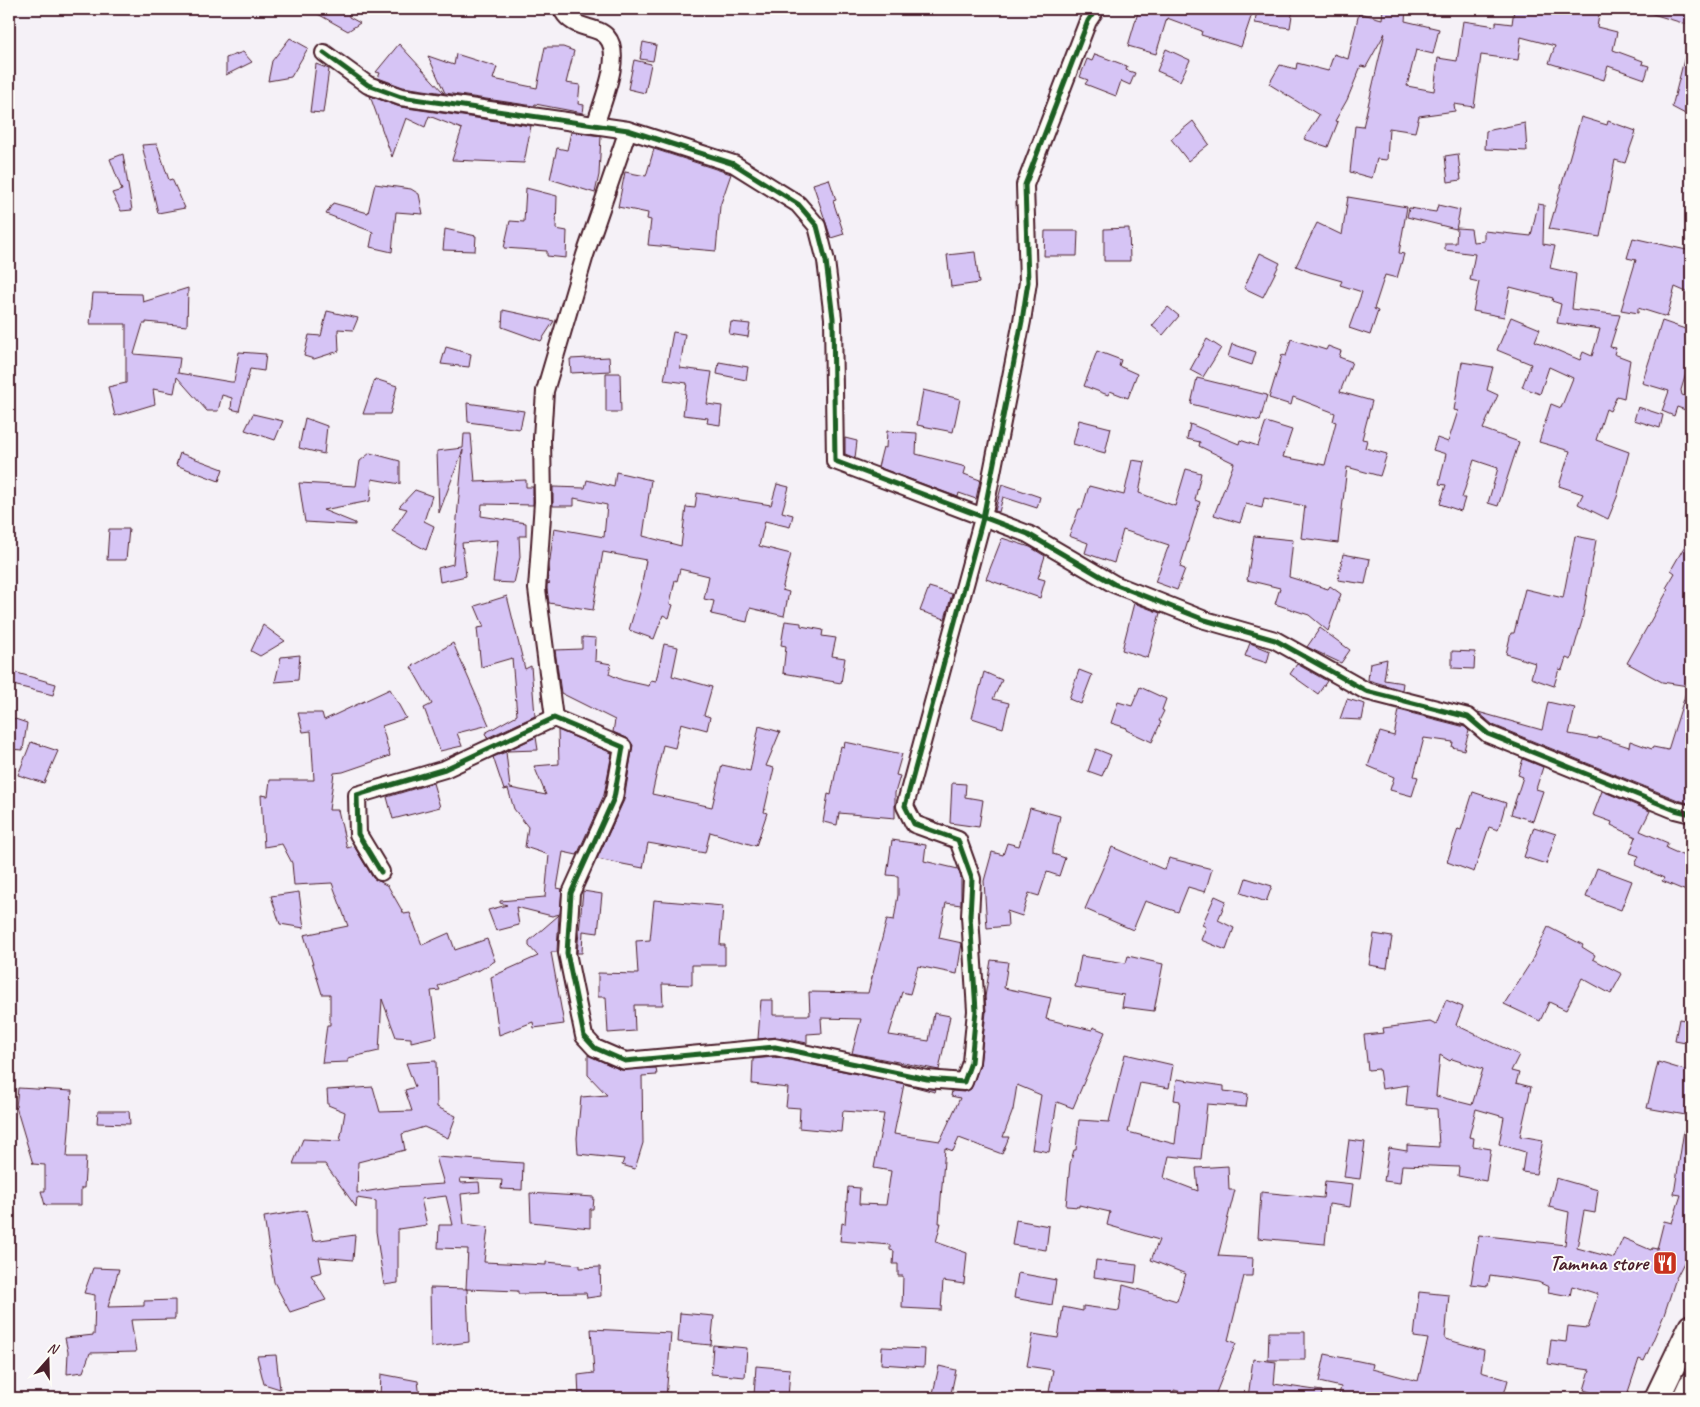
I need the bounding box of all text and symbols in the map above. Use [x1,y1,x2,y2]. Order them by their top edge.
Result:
place label: Tamnna store [1550,1250,1650,1276]
restaurant icon: Tamnna store [1652,1250,1678,1276]
north arrow [22,1334,72,1384]
text: N [45,1339,61,1359]

